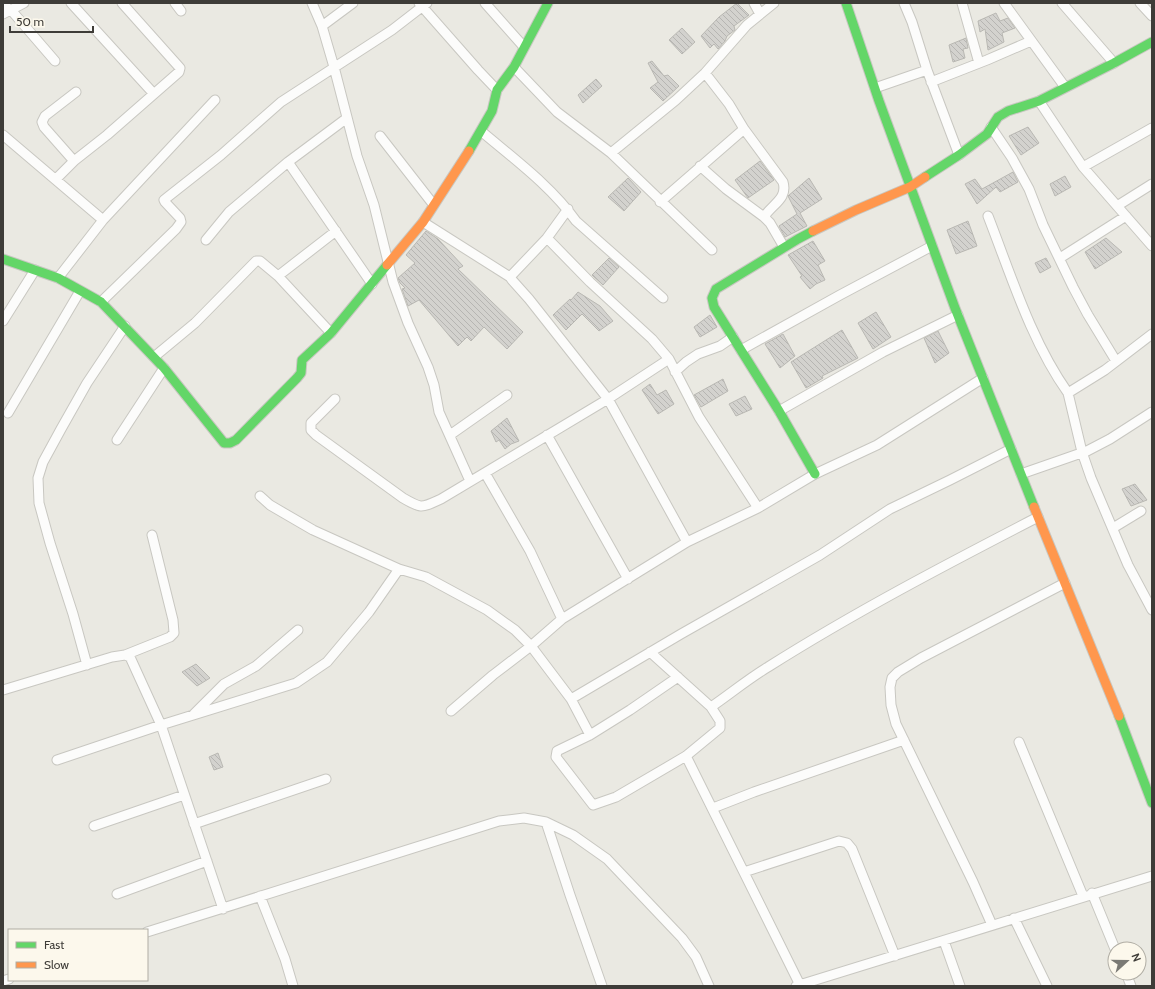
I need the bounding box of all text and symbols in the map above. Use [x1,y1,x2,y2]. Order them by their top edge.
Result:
scale bar [10,8,93,34]
text: 50 m [16,14,44,29]
legend [8,929,148,981]
text: Fast [44,937,64,952]
north arrow [1107,941,1147,981]
text: N [1128,951,1144,964]
text: Slow [44,957,69,972]

